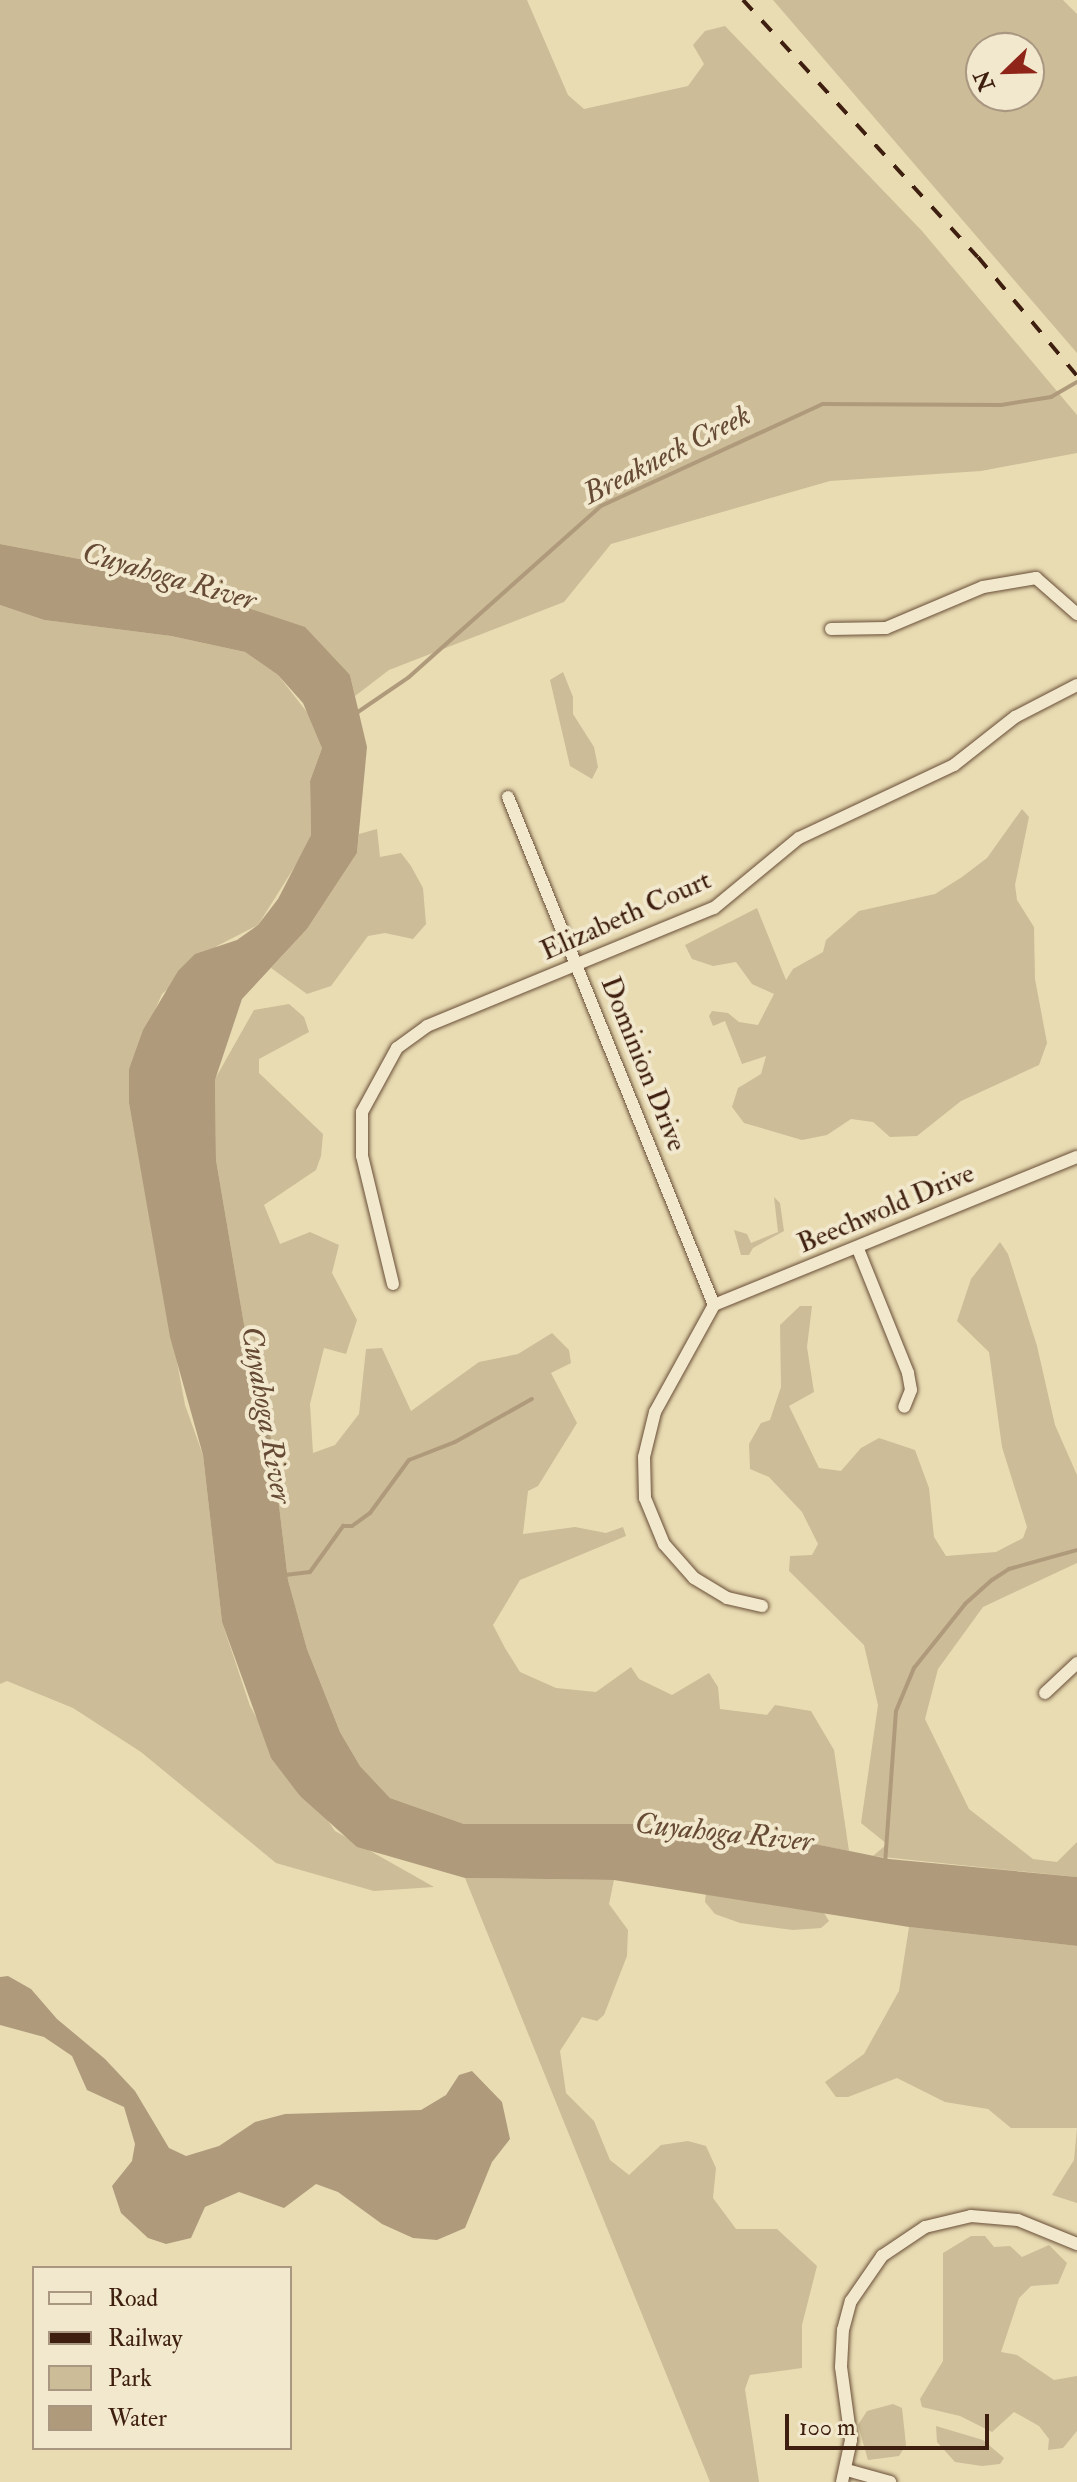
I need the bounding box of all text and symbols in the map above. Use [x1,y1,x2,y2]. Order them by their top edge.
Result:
north arrow [965,32,1045,112]
text: N [968,66,1001,95]
water label: Breakneck Creek [577,397,757,513]
water label: Cuyahoga River [78,535,260,619]
street label: Elizabeth Court [536,863,716,969]
street label: Dominion Drive [593,972,693,1156]
street label: Beechwold Drive [793,1157,979,1261]
water label: Cuyahoga River [233,1324,299,1506]
water label: Cuyahoga River [633,1806,815,1860]
legend [32,2266,292,2450]
text: Road [108,2283,158,2314]
text: Railway [108,2323,182,2354]
text: Park [108,2363,152,2394]
scale bar [789,2398,993,2448]
text: Water [108,2403,167,2434]
text: 100 m [799,2412,856,2443]

